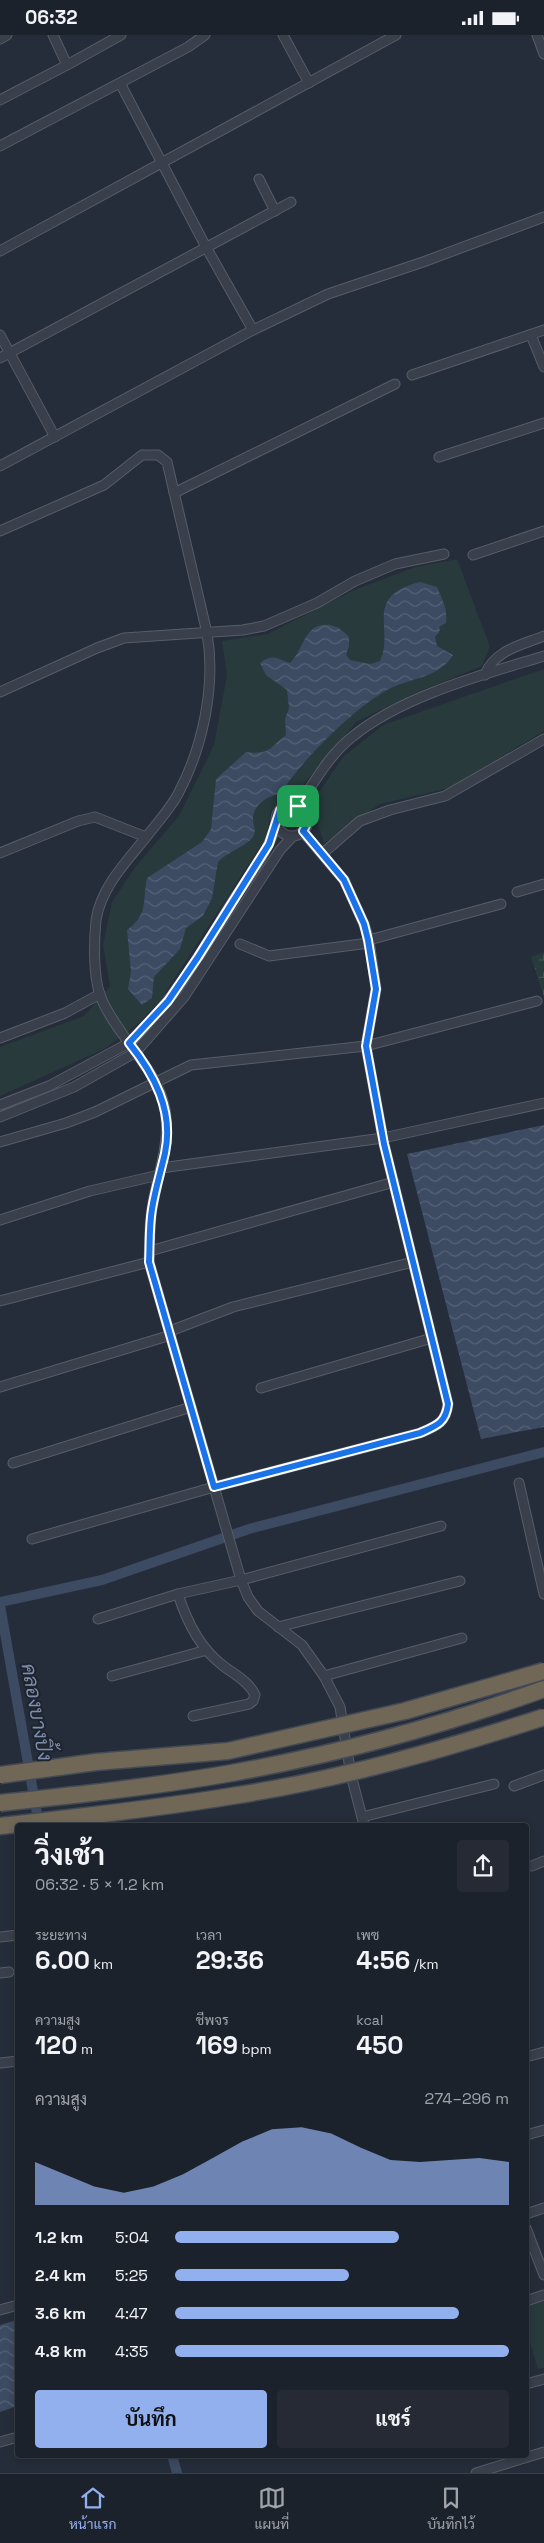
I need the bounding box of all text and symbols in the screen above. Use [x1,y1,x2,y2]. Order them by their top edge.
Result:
text: 06:32 [25,5,78,30]
pin [277,785,319,827]
icon: arrive [284,792,312,820]
water label: คลองบางปิ้ง [16,1661,62,1763]
text: วิ่งเช้า [35,1837,105,1873]
button: share [457,1840,509,1892]
text: 06:32 · 5 × 1.2 km [35,1874,164,1895]
text: ระยะทาง [35,1926,87,1944]
text: เวลา [196,1926,222,1944]
text: เพซ [356,1926,379,1944]
text: 6.00 [35,1944,90,1976]
text: 29:36 [196,1944,264,1976]
text: 4:56 [356,1944,410,1976]
text: km [90,1955,113,1973]
text: /km [410,1955,439,1973]
text: ความสูง [35,2011,80,2029]
text: ชีพจร [196,2011,229,2029]
text: kcal [356,2011,383,2029]
text: 120 [35,2029,77,2061]
text: 169 [196,2029,238,2061]
text: 450 [356,2029,403,2061]
text: m [77,2040,93,2058]
text: bpm [238,2040,272,2058]
text: 274–296 m [425,2088,509,2109]
text: ความสูง [35,2089,87,2110]
text: 1.2 km [35,2227,83,2248]
text: 5:04 [115,2227,149,2248]
text: 2.4 km [35,2265,86,2286]
text: 5:25 [115,2265,148,2286]
text: 3.6 km [35,2303,86,2324]
text: 4:47 [115,2303,148,2324]
text: 4.8 km [35,2341,86,2362]
text: 4:35 [115,2341,148,2362]
button: บันทึก [35,2390,267,2448]
button: แชร์ [277,2390,509,2448]
tab: หน้าแรก [69,2484,117,2533]
tab: แผนที่ [254,2484,289,2533]
tab: บันทึกไว้ [427,2484,475,2533]

